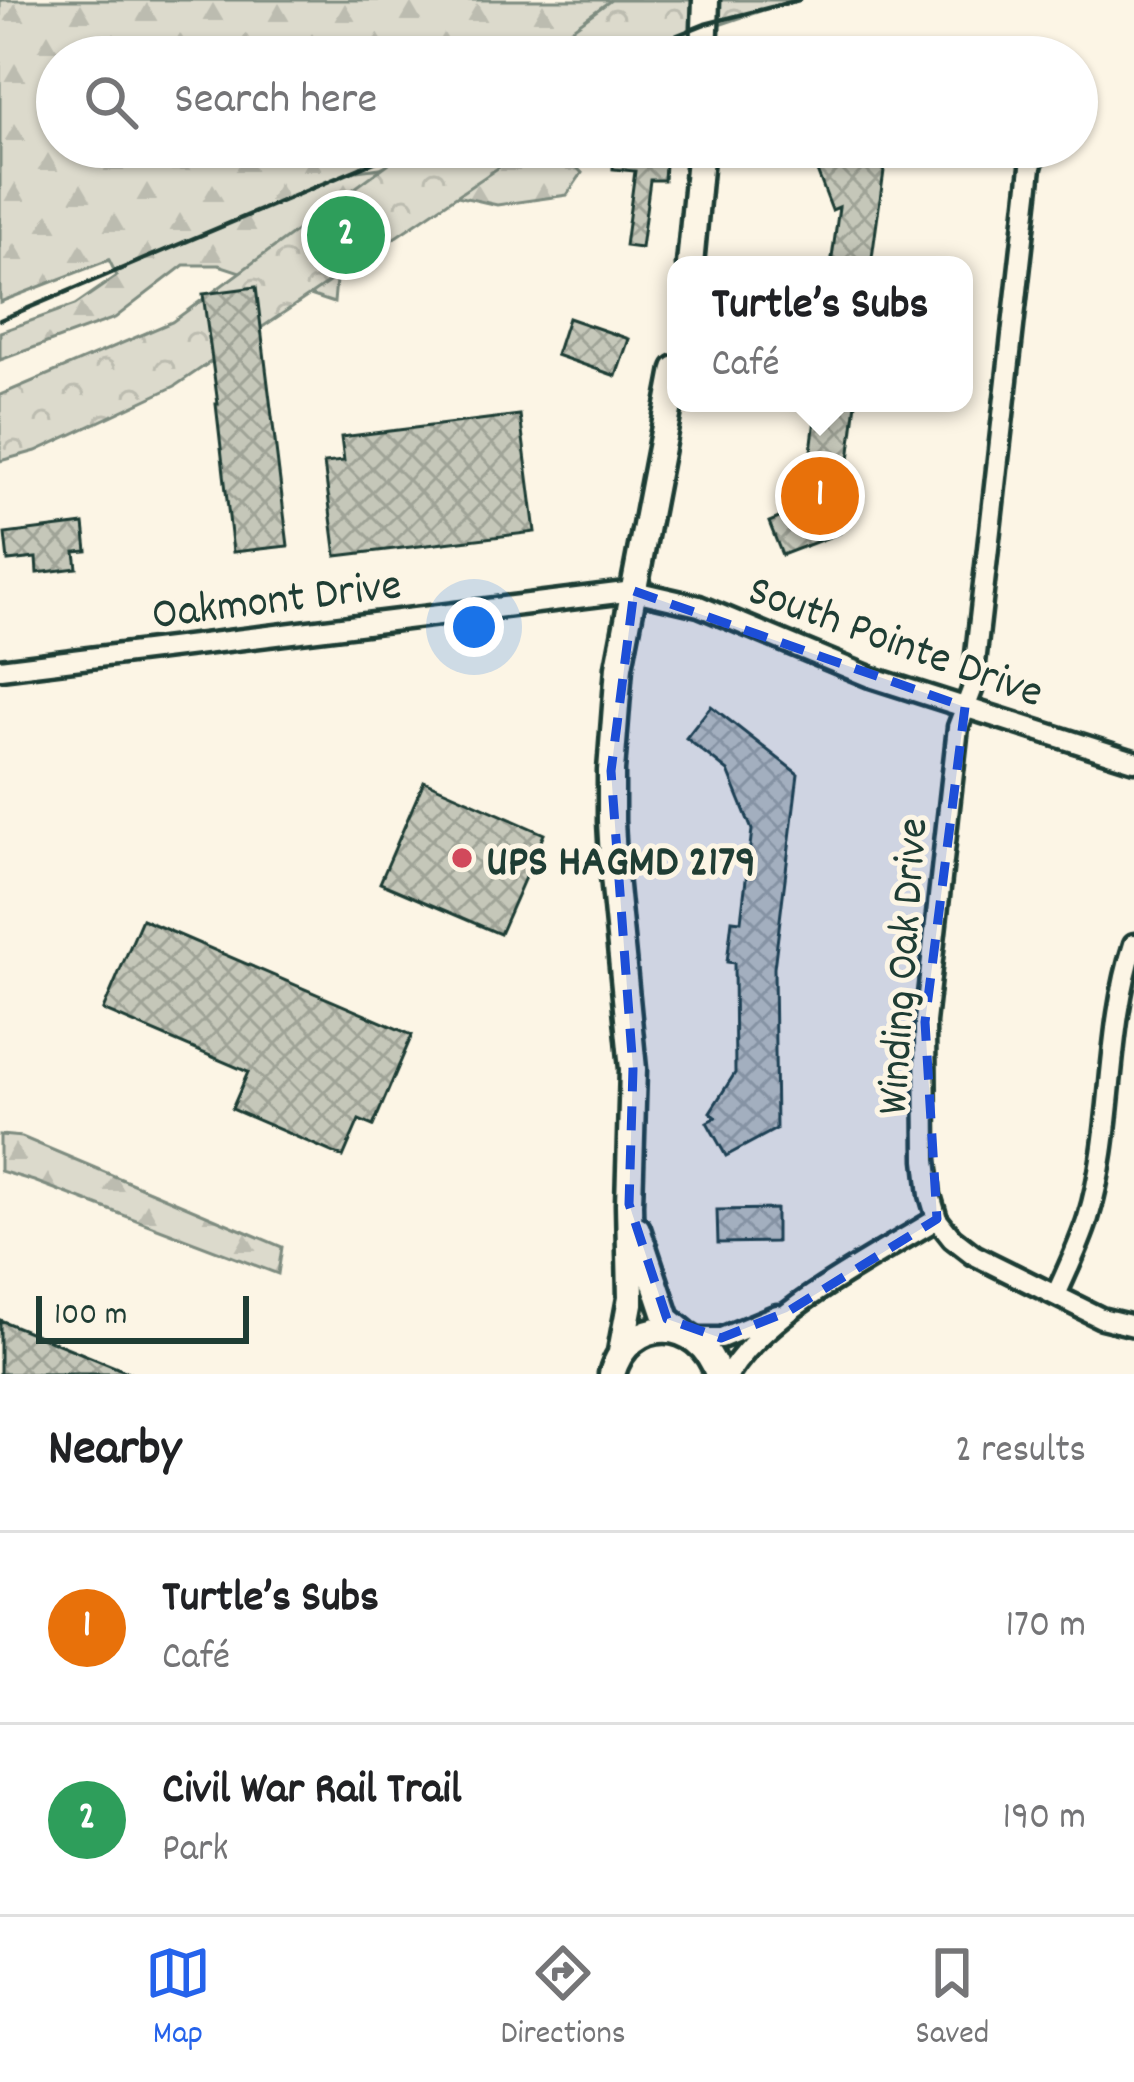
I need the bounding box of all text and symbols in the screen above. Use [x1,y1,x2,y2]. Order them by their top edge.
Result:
search box [36,36,1098,168]
icon: search [78,69,144,135]
text: Search here [174,70,377,134]
pin: 2 [307,190,385,280]
popup [667,256,973,412]
text: Turtle’s Subs [711,275,929,339]
text: Café [711,339,780,394]
pin: 1 [781,451,859,541]
street label: Oakmont Drive [149,556,405,650]
street label: South Pointe Drive [738,562,1051,728]
your location [444,597,504,657]
street label: Winding Oak Drive [864,816,948,1117]
place label: UPS HAGMD 2179 [486,833,756,897]
marker: UPS HAGMD 2179 [449,845,475,871]
scale bar [36,1290,249,1343]
text: 100 m [54,1293,127,1340]
text: Nearby [48,1416,181,1488]
text: 2 results [955,1425,1086,1480]
text: Turtle’s Subs [162,1568,379,1632]
text: 1 [83,1600,91,1655]
text: 170 m [1006,1600,1086,1655]
text: Café [162,1632,230,1687]
text: Civil War Rail Trail [162,1760,461,1824]
text: 2 [78,1792,96,1847]
text: 190 m [1003,1792,1086,1847]
text: Park [162,1824,228,1879]
tab: Map [145,1940,211,2059]
tab: Directions [501,1940,626,2059]
tab: Saved [915,1940,989,2059]

